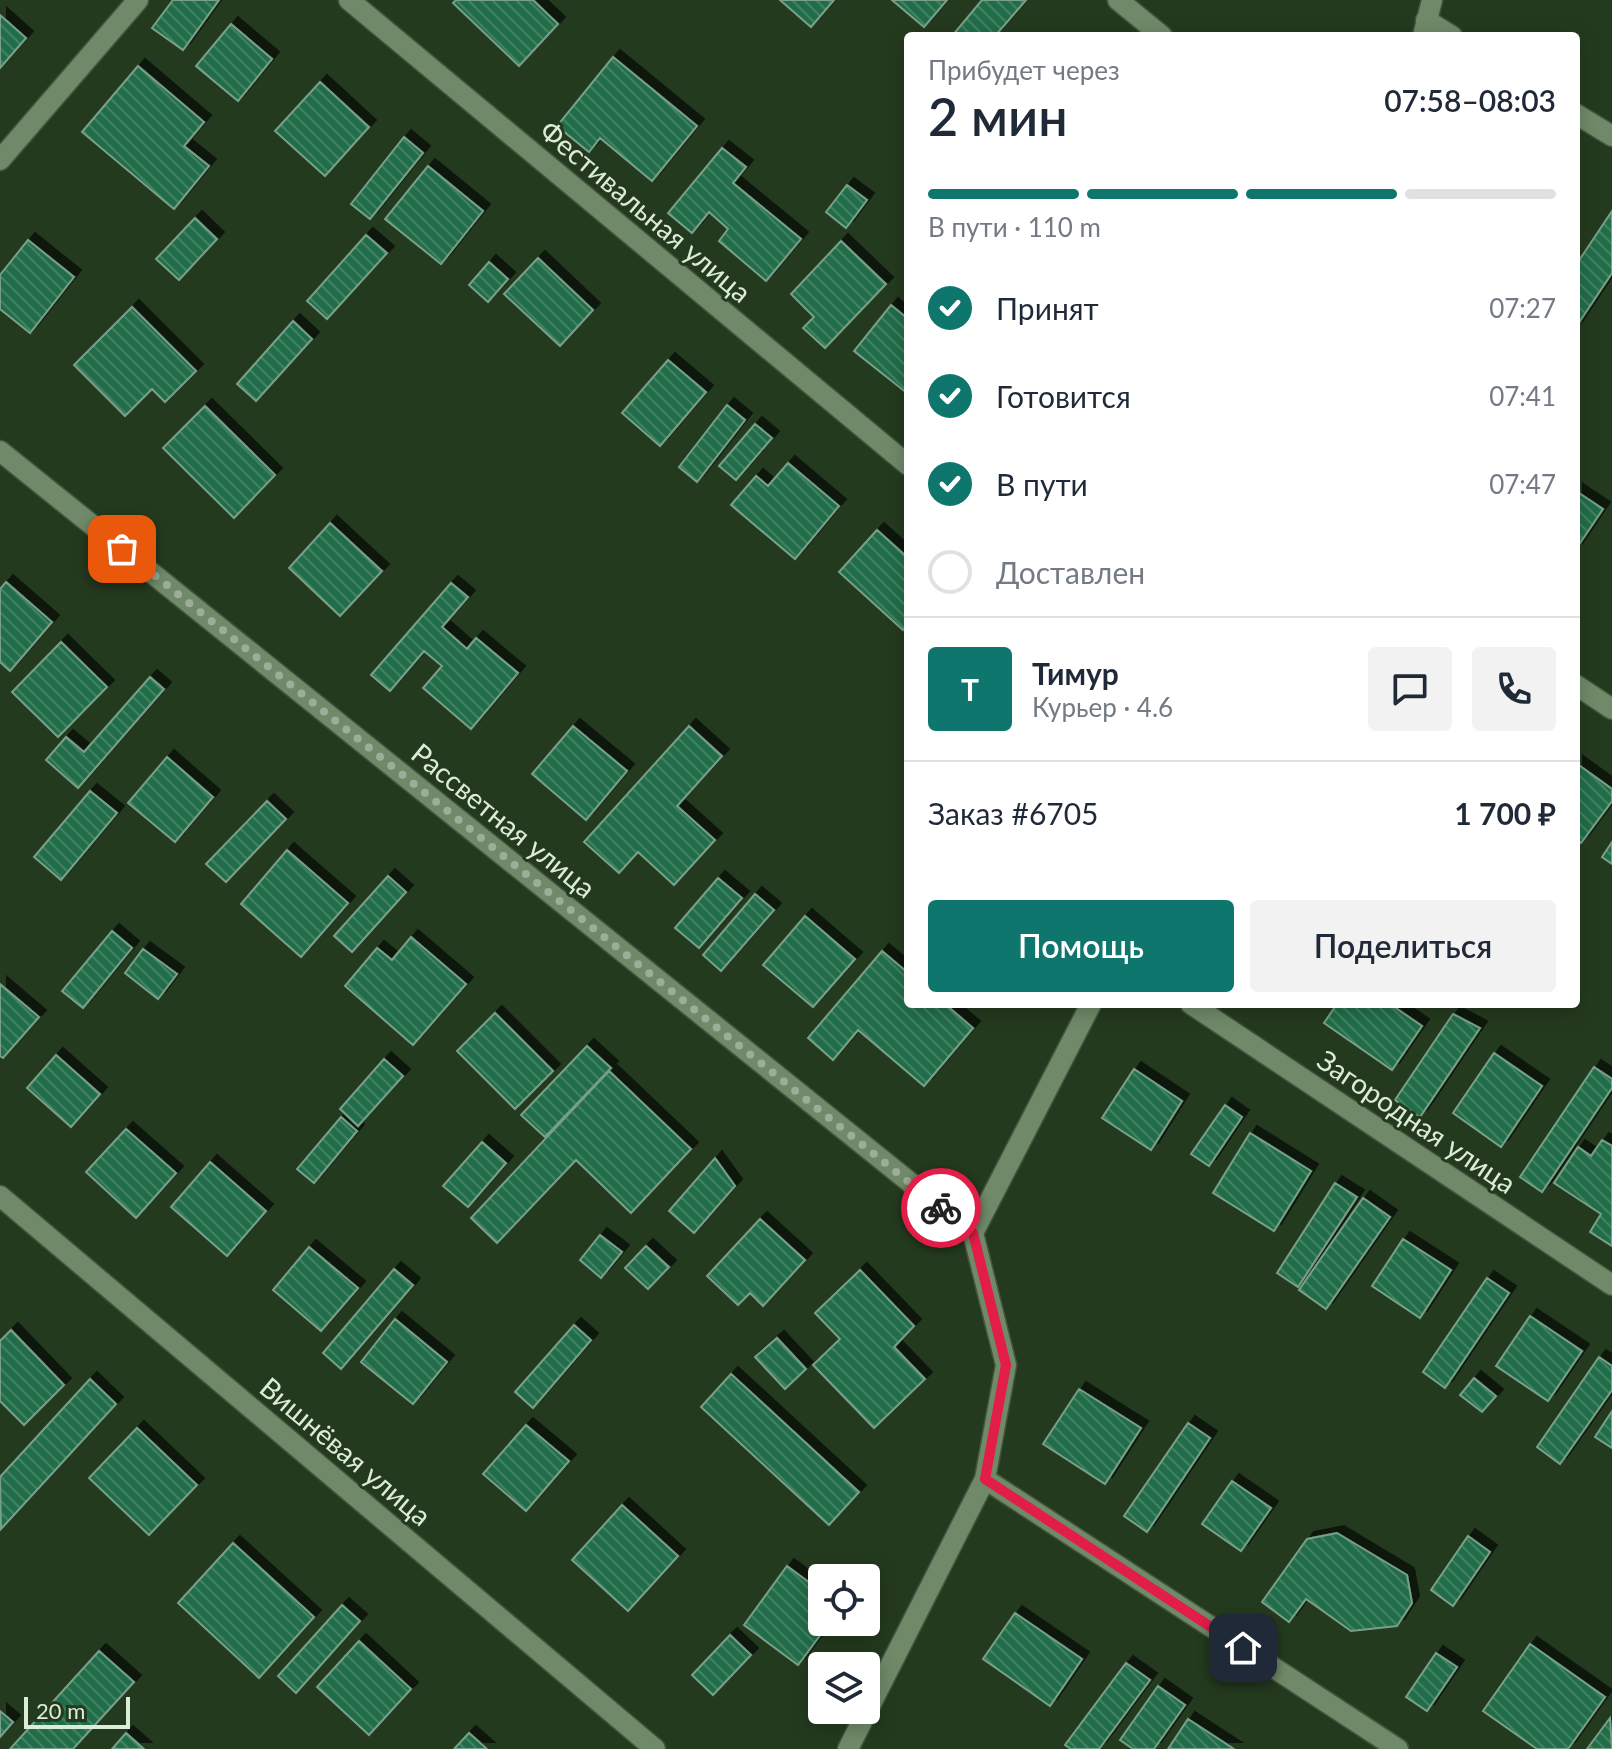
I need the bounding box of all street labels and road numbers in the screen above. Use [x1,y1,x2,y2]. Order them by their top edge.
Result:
street label: Фестивальная улица [534,113,758,309]
street label: Рассветная улица [405,736,603,904]
street label: Загородная улица [1311,1042,1523,1200]
street label: Вишнёвая улица [254,1370,438,1532]

